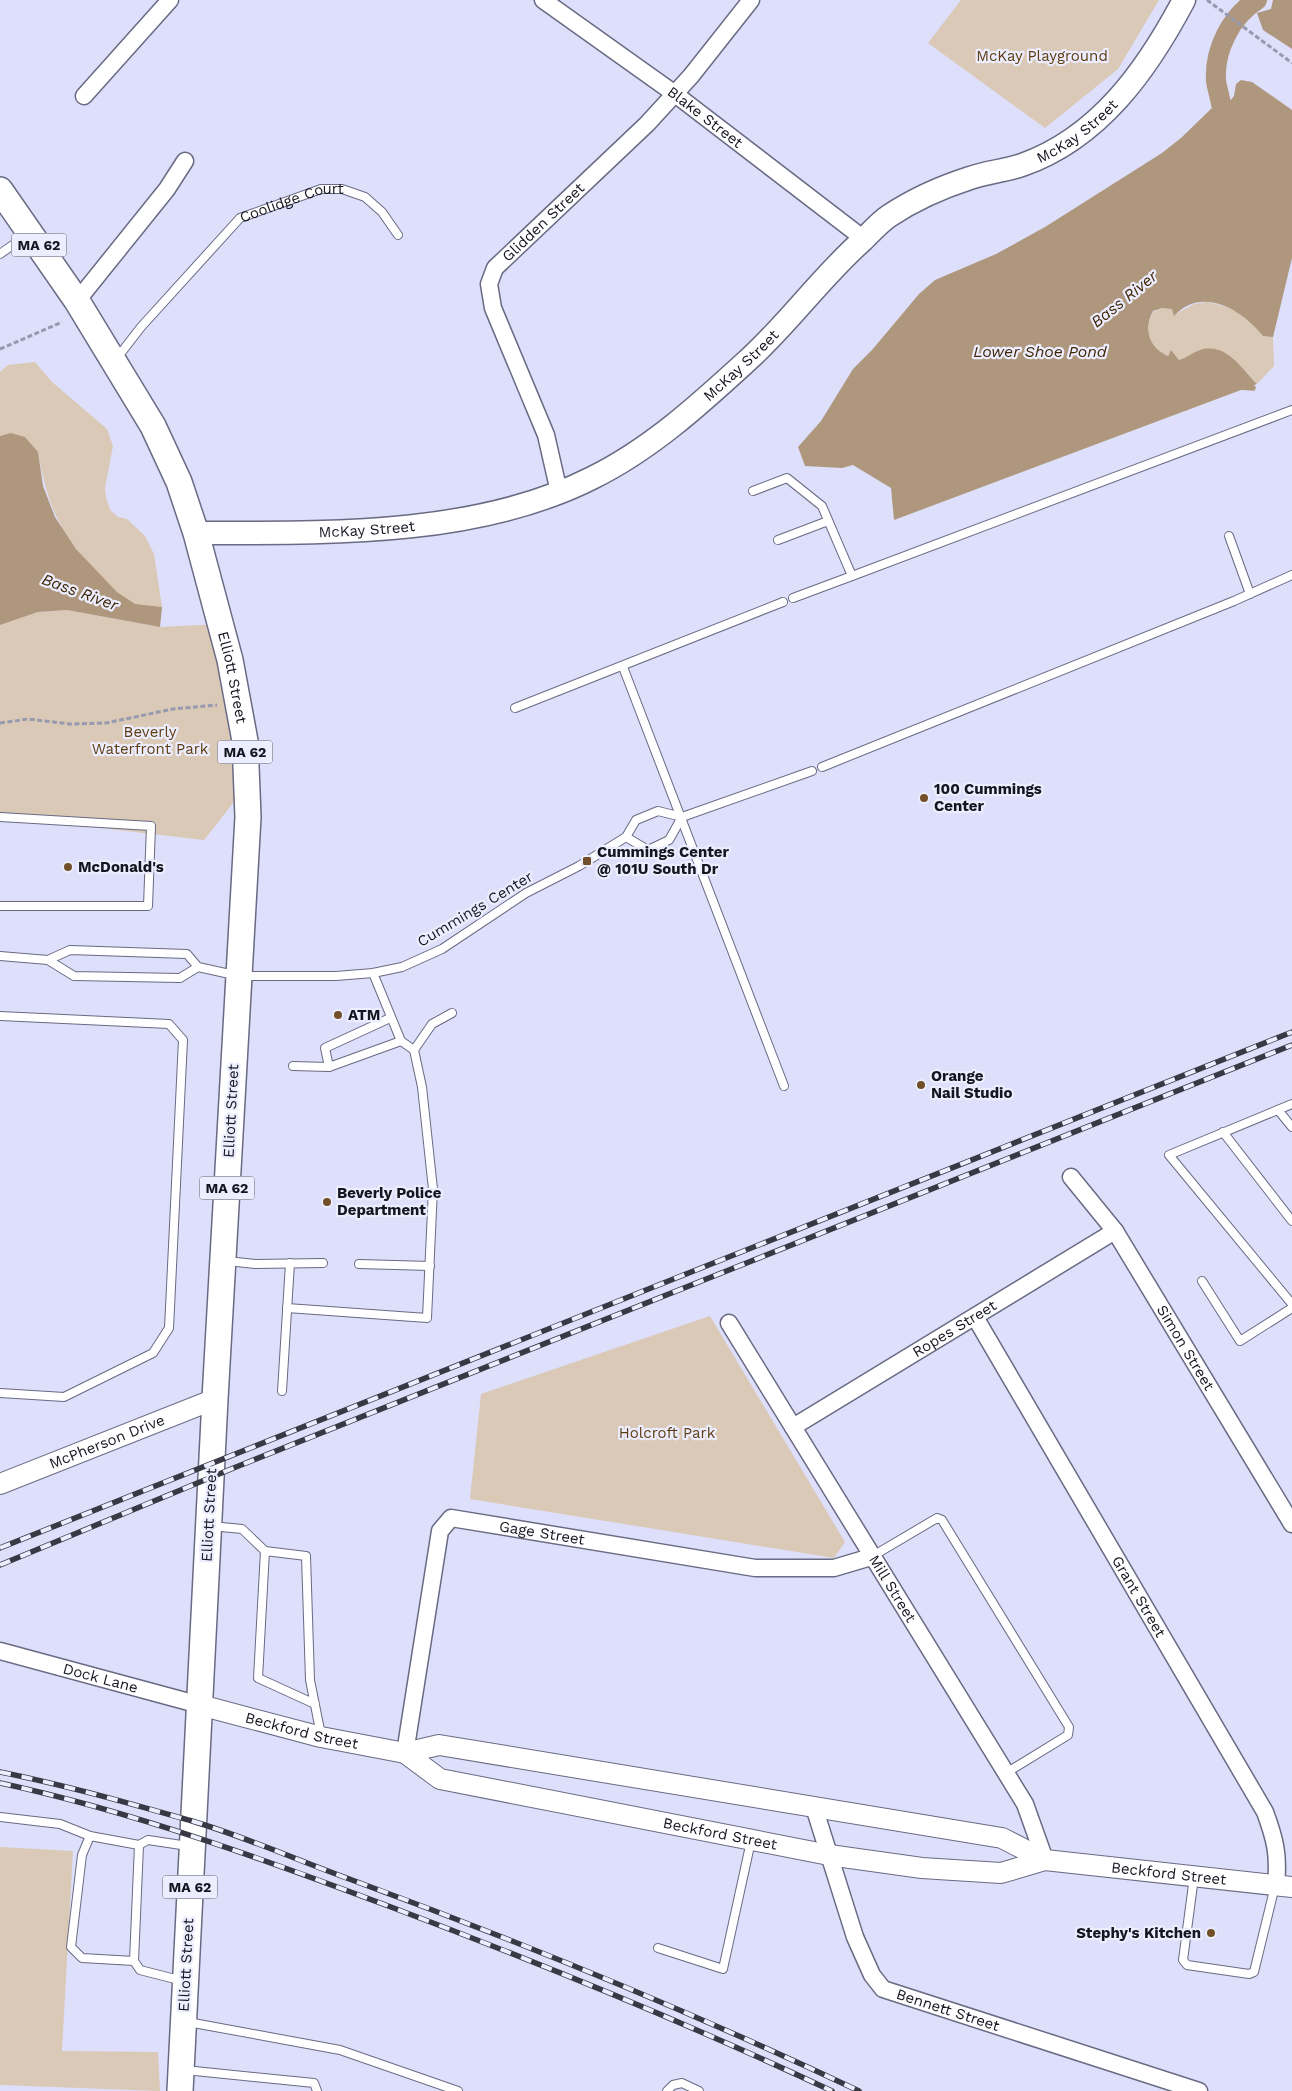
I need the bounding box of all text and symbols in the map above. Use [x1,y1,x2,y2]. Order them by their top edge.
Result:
park label: McKay Playground [976,47,1108,65]
street label: Blake Street [664,83,747,152]
street label: McKay Street [1034,95,1122,167]
street label: Glidden Street [498,179,589,265]
street label: Coolidge Court [237,180,345,226]
road number: MA 62 [12,234,66,256]
water label: Bass River [1087,266,1162,331]
street label: McKay Street [700,326,783,405]
water label: Lower Shoe Pond [973,342,1108,361]
street label: McKay Street [318,517,417,541]
water label: Bass River [39,569,121,615]
street label: Elliott Street [214,630,251,726]
park label: Beverly Waterfront Park [92,723,209,758]
road number: MA 62 [218,740,272,764]
place label: 100 Cummings Center [934,780,1042,815]
marker: 100 Cummings Center [918,792,930,804]
place label: Cummings Center @ 101U South Dr [597,843,729,878]
marker: Cummings Center @ 101U South Dr [581,855,593,867]
place label: McDonald's [78,858,164,876]
marker: McDonald's [62,861,74,873]
street label: Cummings Center [414,867,536,951]
place label: ATM [348,1006,380,1024]
marker: ATM [332,1009,344,1021]
street label: Elliott Street [220,1063,242,1158]
place label: Orange Nail Studio [931,1067,1012,1102]
marker: Orange Nail Studio [915,1079,927,1091]
road number: MA 62 [200,1176,254,1200]
place label: Beverly Police Department [337,1184,442,1219]
marker: Beverly Police Department [321,1196,333,1208]
street label: Ropes Street [909,1296,1000,1361]
street label: Simon Street [1153,1302,1219,1394]
street label: McPherson Drive [47,1411,167,1473]
park label: Holcroft Park [619,1424,716,1442]
street label: Elliott Street [198,1467,220,1562]
street label: Gage Street [498,1517,587,1549]
street label: Mill Street [865,1552,920,1626]
street label: Grant Street [1108,1553,1170,1641]
street label: Dock Lane [61,1659,140,1697]
street label: Beckford Street [243,1708,360,1753]
street label: Beckford Street [662,1814,779,1854]
street label: Beckford Street [1110,1858,1228,1889]
road number: MA 62 [162,1875,218,1898]
street label: Elliott Street [175,1917,197,2012]
place label: Stephy's Kitchen [1076,1924,1201,1942]
marker: Stephy's Kitchen [1205,1927,1217,1939]
street label: Bennett Street [894,1985,1003,2035]

